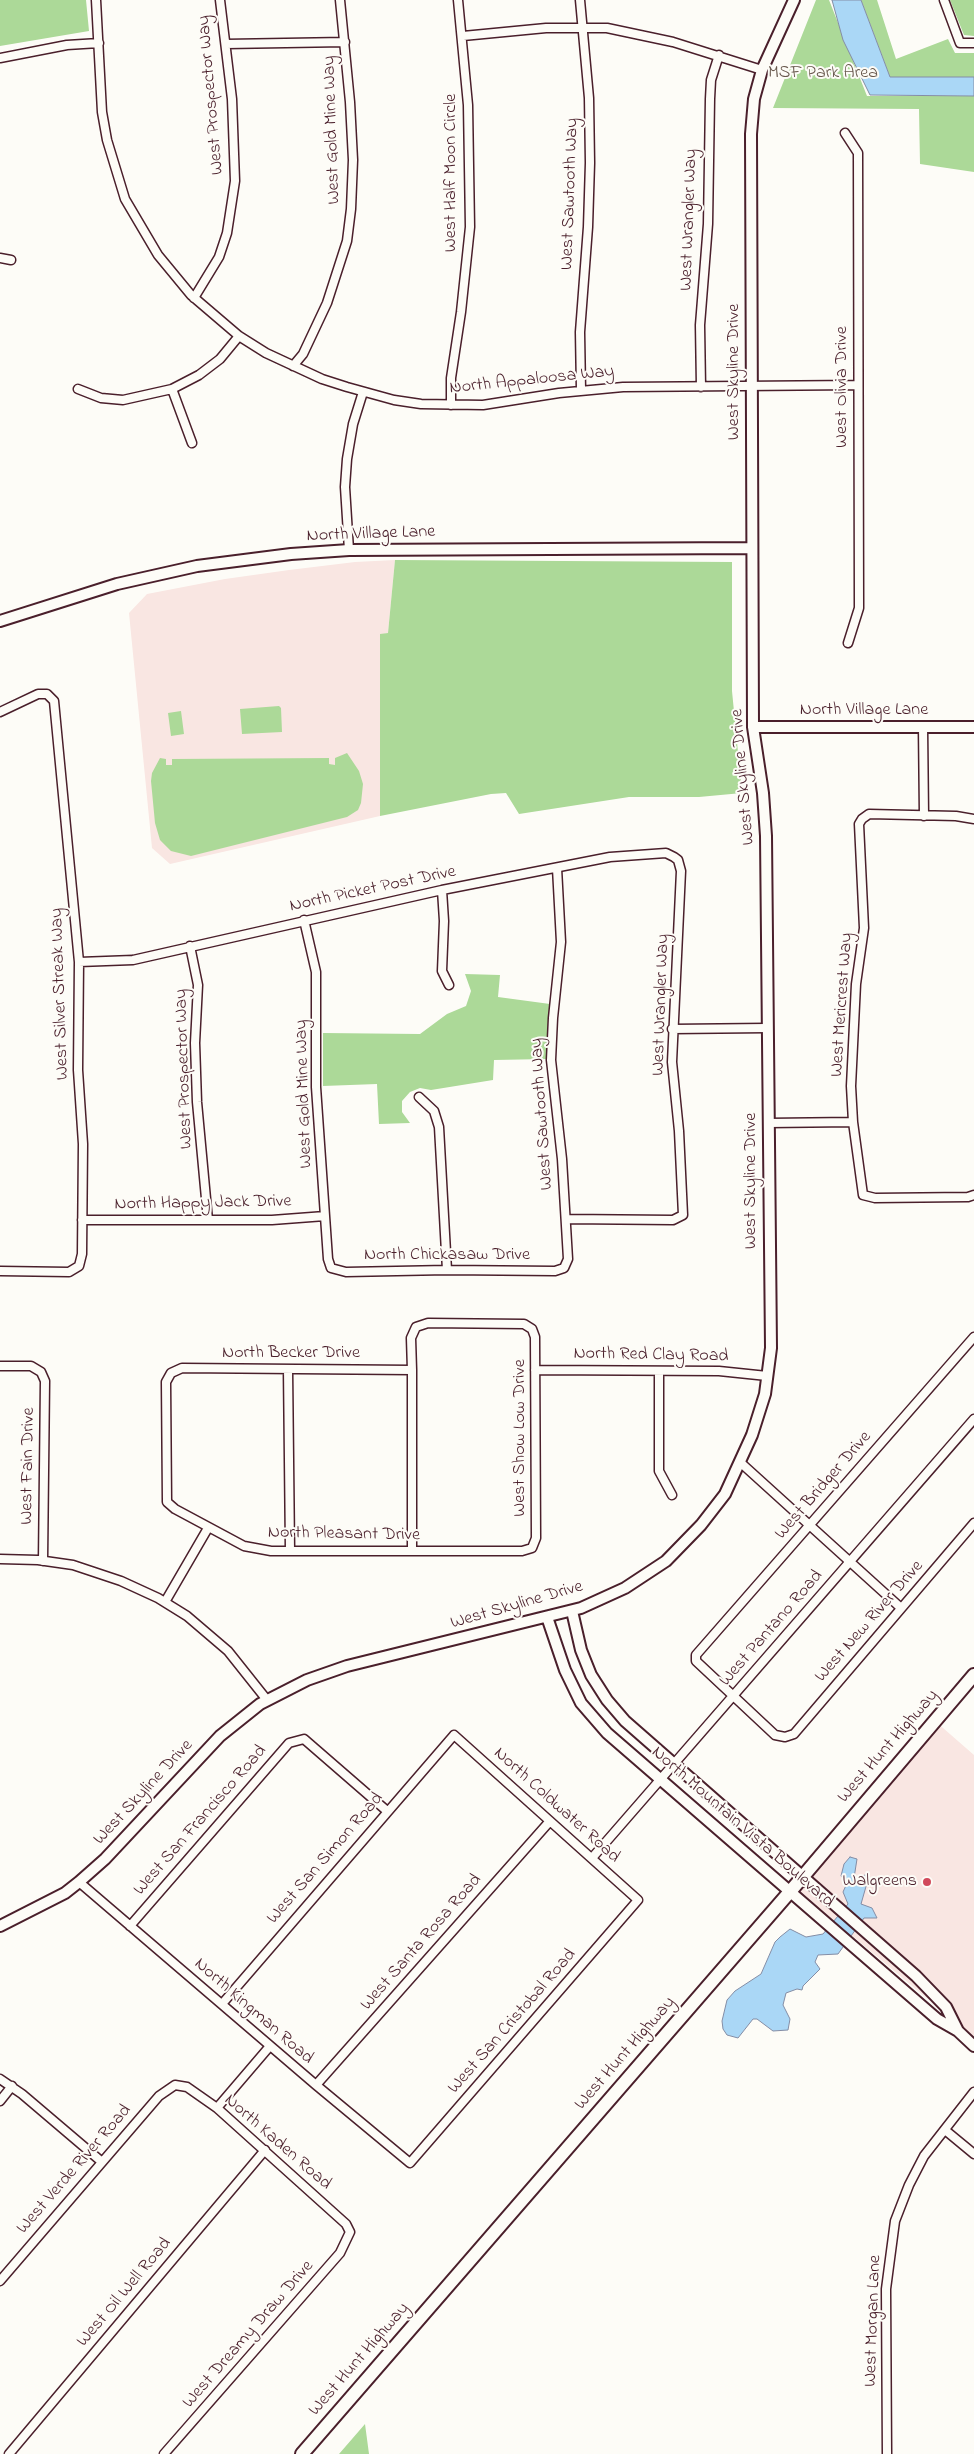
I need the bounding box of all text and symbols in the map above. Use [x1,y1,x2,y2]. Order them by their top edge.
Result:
street label: West Prospector Way [194,14,230,176]
street label: West Gold Mine Way [320,55,346,205]
park label: MSF Park Area [768,63,878,85]
street label: West Half Moon Circle [441,94,463,252]
street label: West Sawtooth Way [558,117,584,271]
street label: West Wrangler Way [677,149,703,291]
street label: West Skyline Drive [724,304,746,440]
street label: West Olivia Drive [832,326,854,448]
street label: North Appaloosa Way [449,362,615,400]
street label: North Village Lane [306,522,436,548]
street label: North Village Lane [800,700,928,722]
street label: West Skyline Drive [727,708,761,846]
street label: North Picket Post Drive [288,862,458,918]
street label: West Silver Streak Way [47,908,75,1080]
street label: West Mericrest Way [827,932,859,1078]
street label: West Wrangler Way [649,934,675,1076]
street label: West Prospector Way [171,989,199,1149]
street label: West Gold Mine Way [292,1019,318,1169]
street label: West Sawtooth Way [527,1037,559,1191]
street label: West Skyline Drive [741,1113,763,1249]
street label: North Happy Jack Drive [114,1192,292,1216]
street label: North Chickasaw Drive [364,1245,530,1267]
street label: North Becker Drive [222,1343,360,1365]
street label: North Red Clay Road [573,1344,729,1368]
street label: West Show Low Drive [510,1359,532,1517]
street label: West Fain Drive [17,1407,41,1525]
street label: West Bridger Drive [771,1427,877,1545]
street label: North Pleasant Drive [268,1523,420,1547]
street label: West New River Drive [811,1557,929,1687]
street label: West Pantano Road [716,1566,828,1692]
street label: West Skyline Drive [448,1577,586,1635]
street label: West Hunt Highway [834,1686,944,1808]
street label: West Skyline Drive [90,1736,198,1850]
street label: West San Francisco Road [130,1741,272,1901]
street label: North Coldwater Road [488,1743,624,1869]
street label: North Mountain Vista Boulevard [646,1743,838,1913]
street label: West San Simon Road [263,1789,389,1929]
street label: West Santa Rosa Road [357,1870,487,2016]
place label: Walgreens [842,1871,917,1893]
marker: Walgreens [921,1876,933,1888]
street label: West San Cristobal Road [444,1945,582,2099]
street label: North Kingman Road [189,1954,317,2070]
street label: West Hunt Highway [571,1993,681,2115]
street label: North Kaden Road [219,2090,335,2196]
street label: West Verde River Road [13,2101,137,2239]
street label: West Oil Well Road [73,2234,177,2352]
street label: West Morgan Lane [861,2255,887,2387]
street label: West Dreamy Draw Drive [179,2257,319,2413]
street label: West Hunt Highway [305,2299,415,2421]

